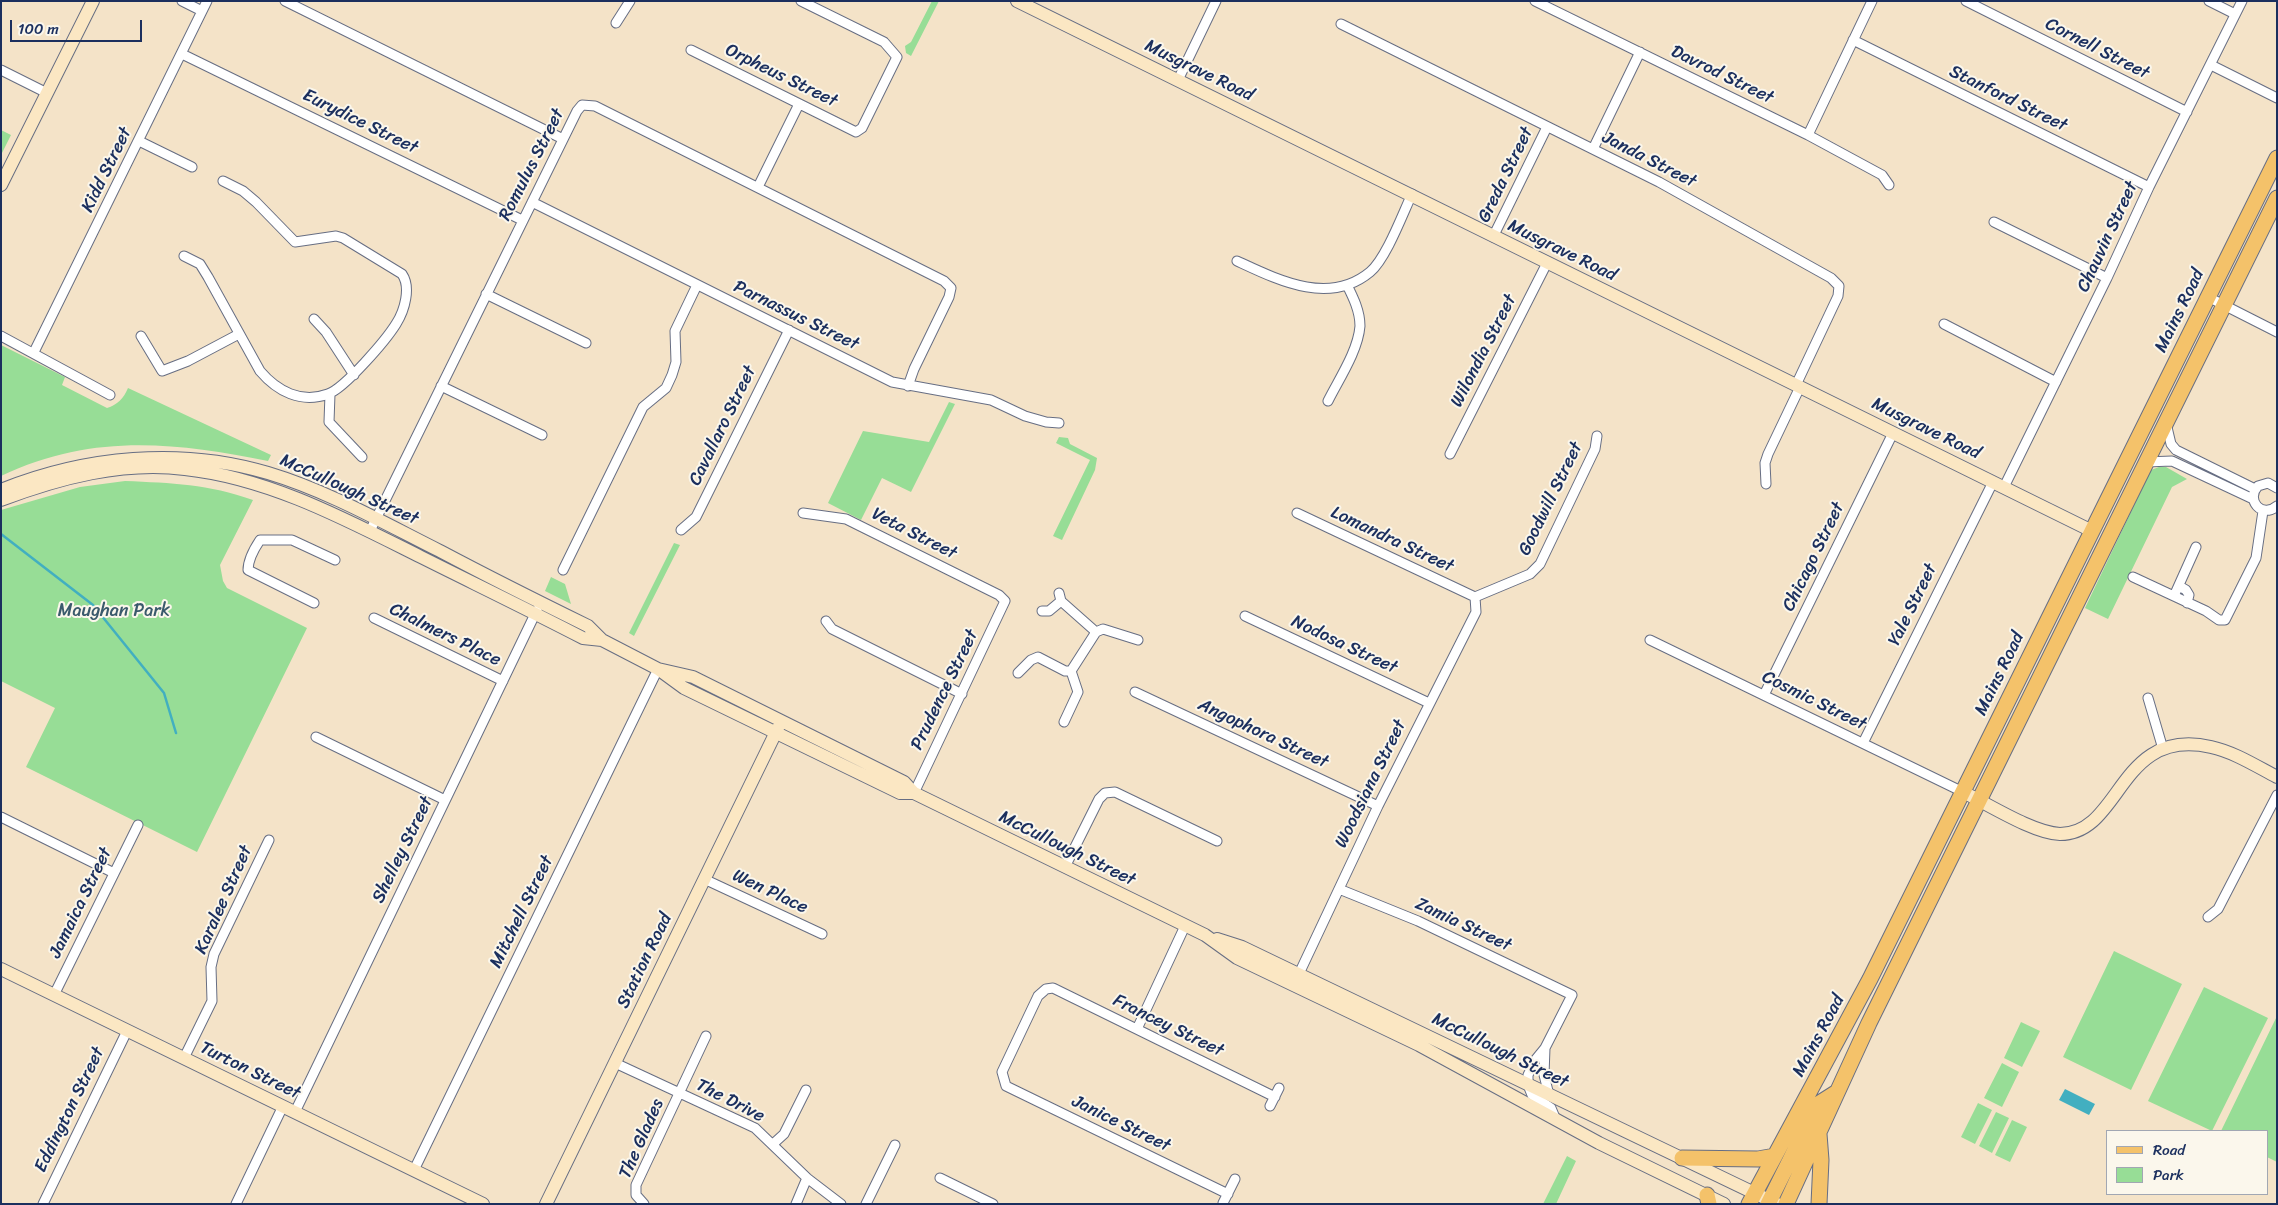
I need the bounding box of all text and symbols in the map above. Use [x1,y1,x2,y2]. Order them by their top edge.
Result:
scale bar [12,10,145,42]
street label: Cornell Street [2041,14,2153,84]
text: 100 m [18,16,59,42]
street label: Musgrave Road [1141,35,1257,107]
street label: Orpheus Street [721,40,841,112]
street label: Davrod Street [1667,41,1777,109]
street label: Stanford Street [1945,61,2071,137]
street label: Eurydice Street [299,85,421,159]
street label: Romulus Street [495,105,569,225]
street label: Kidd Street [77,124,137,216]
street label: Greda Street [1474,124,1538,226]
street label: Janda Street [1598,127,1700,193]
street label: Chauvin Street [2073,178,2143,296]
street label: Musgrave Road [1504,215,1620,287]
street label: Mains Road [2151,266,2209,356]
street label: Parnassus Street [730,276,862,356]
street label: Wilondia Street [1446,291,1522,411]
street label: Cavallaro Street [685,363,761,489]
street label: Musgrave Road [1868,393,1984,465]
street label: Goodwill Street [1514,439,1588,559]
street label: McCullough Street [276,450,422,530]
street label: Chicago Street [1778,499,1850,615]
street label: Lomandra Street [1327,502,1457,578]
street label: Veta Street [868,503,960,565]
street label: Yale Street [1884,561,1942,649]
street label: Chalmers Place [386,599,504,671]
park label: Maughan Park [58,600,170,622]
street label: Nodosa Street [1288,611,1400,679]
street label: Prudence Street [907,626,983,754]
street label: Mains Road [1971,629,2029,719]
street label: Cosmic Street [1758,666,1870,736]
street label: Angophora Street [1194,694,1332,774]
street label: Woodsiana Street [1331,716,1411,852]
street label: Shelley Street [368,793,438,907]
street label: McCullough Street [995,807,1139,891]
street label: Karalee Street [190,842,258,958]
street label: Jamaica Street [45,844,117,962]
street label: Mitchell Street [485,852,559,972]
street label: Wen Place [729,865,811,919]
street label: Zamia Street [1411,893,1515,957]
street label: Station Road [613,910,677,1012]
street label: Francey Street [1109,990,1227,1062]
street label: Mains Road [1788,991,1850,1081]
street label: McCullough Street [1428,1009,1572,1093]
street label: Turton Street [196,1037,304,1105]
street label: Eddington Street [30,1044,110,1176]
street label: The Drive [692,1075,768,1127]
street label: Janice Street [1068,1091,1174,1157]
street label: The Glades [615,1096,669,1182]
legend [2106,1130,2268,1195]
text: Road [2153,1137,2185,1163]
text: Park [2153,1162,2184,1188]

